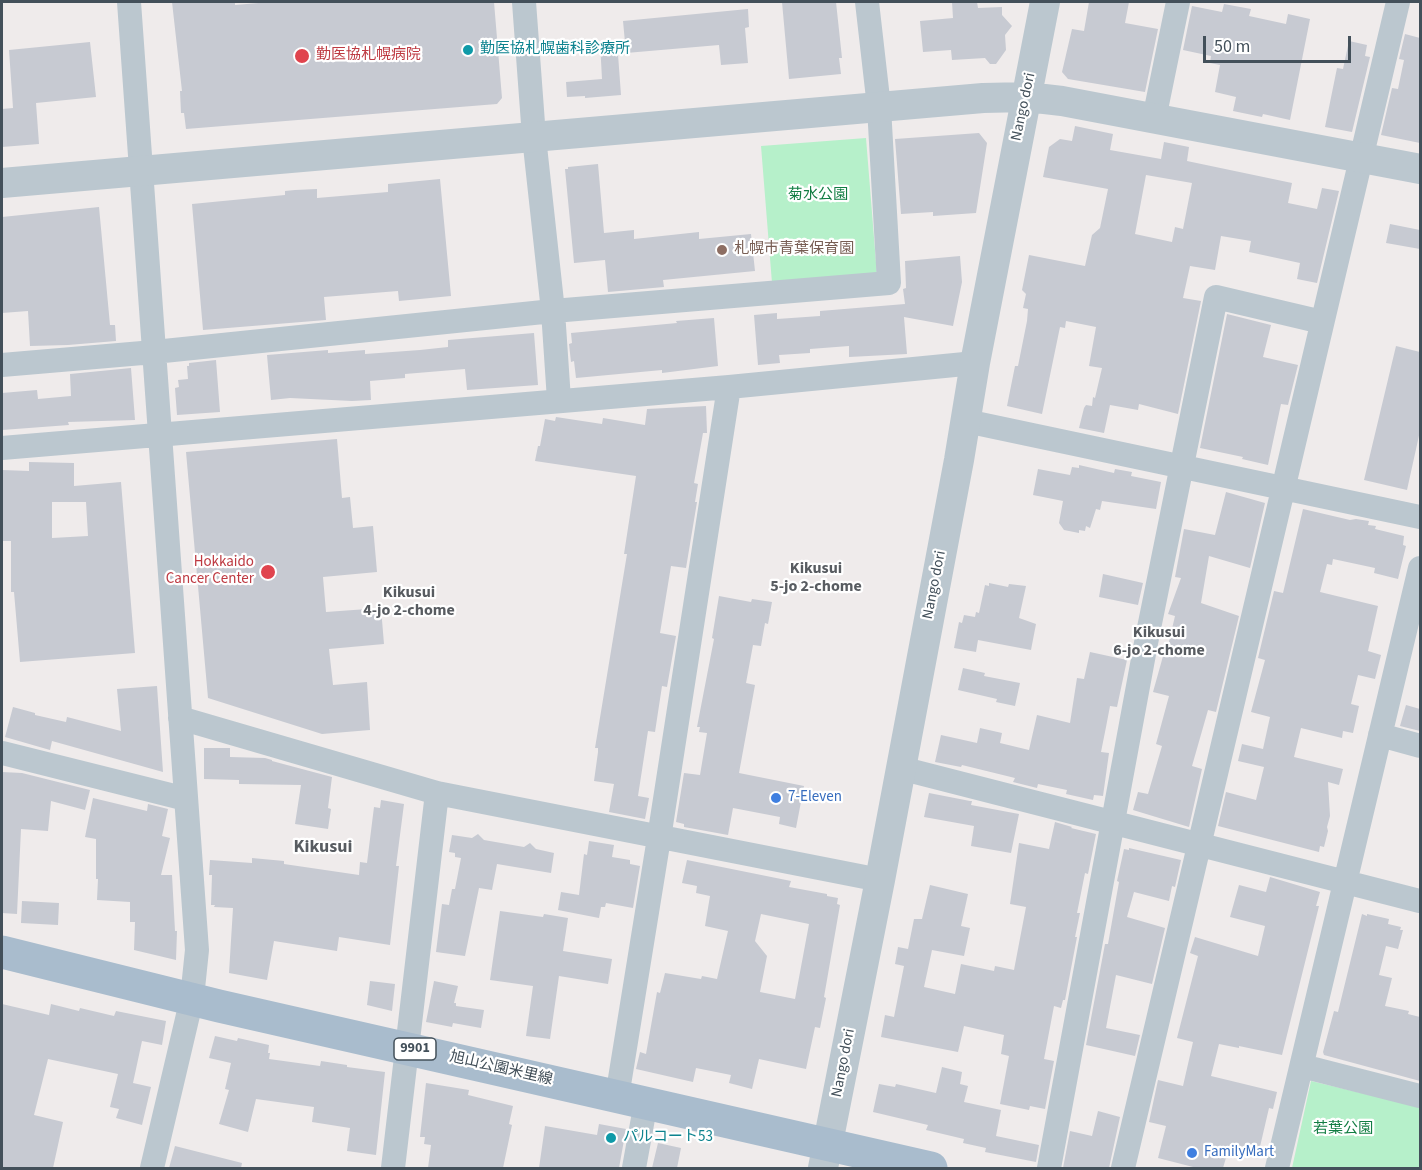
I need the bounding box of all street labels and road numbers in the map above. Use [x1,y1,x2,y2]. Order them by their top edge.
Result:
street label: Nango dori [1008,71,1040,143]
street label: Nango dori [920,549,950,621]
street label: Nango dori [829,1027,859,1099]
road number: 9901 [394,1038,436,1060]
street label: 旭山公園米里線 [448,1048,554,1090]

